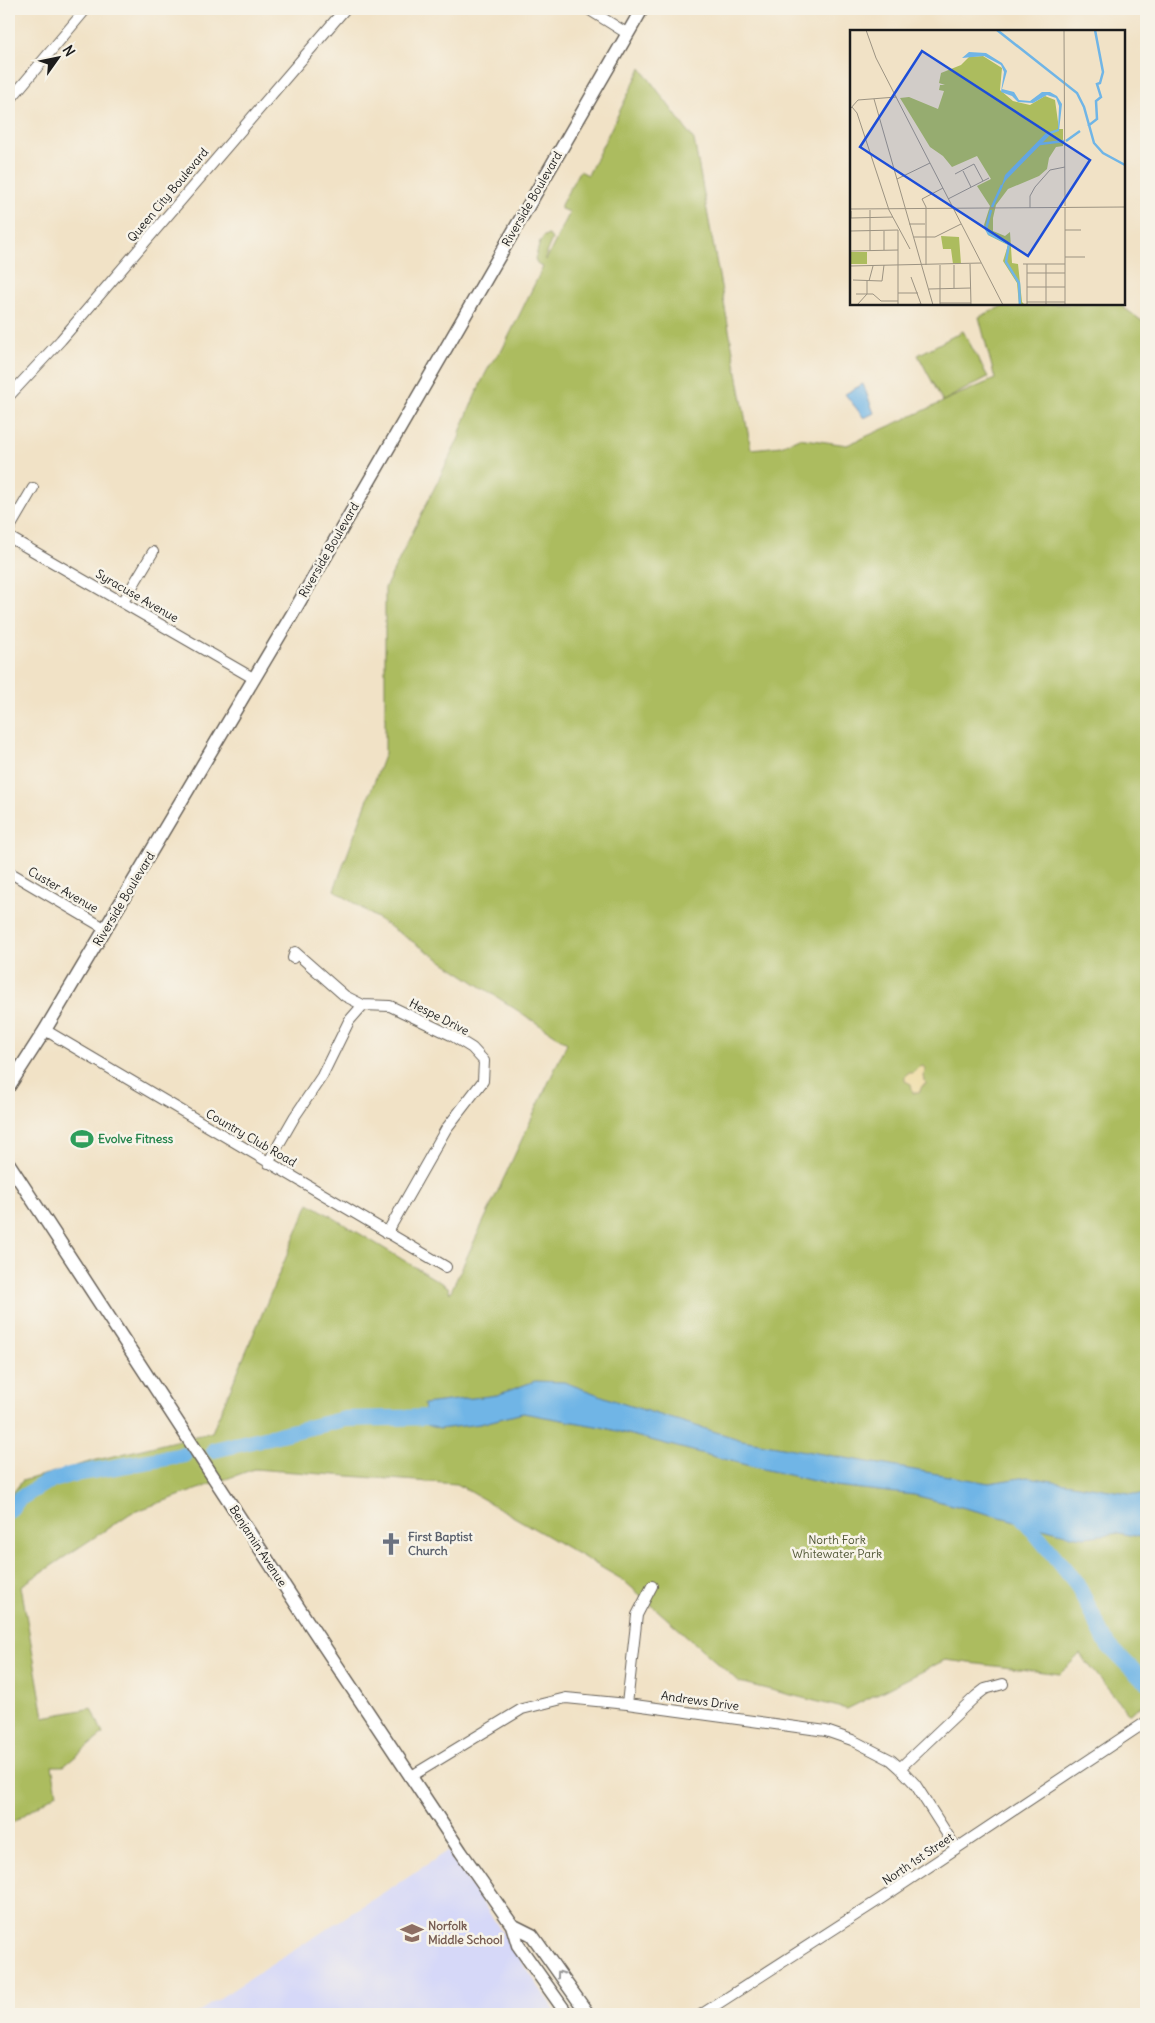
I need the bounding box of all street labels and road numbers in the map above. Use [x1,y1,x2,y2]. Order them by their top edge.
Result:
street label: Queen City Boulevard [124,145,211,245]
street label: Riverside Boulevard [498,149,565,249]
street label: Riverside Boulevard [295,500,362,600]
street label: Syracuse Avenue [93,566,181,625]
street label: Riverside Boulevard [90,849,158,949]
street label: Custer Avenue [25,863,101,916]
street label: Hespe Drive [407,995,472,1038]
street label: Country Club Road [203,1106,299,1170]
street label: Benjamin Avenue [227,1502,290,1589]
street label: Andrews Drive [660,1688,740,1713]
street label: North 1st Street [879,1829,956,1888]

